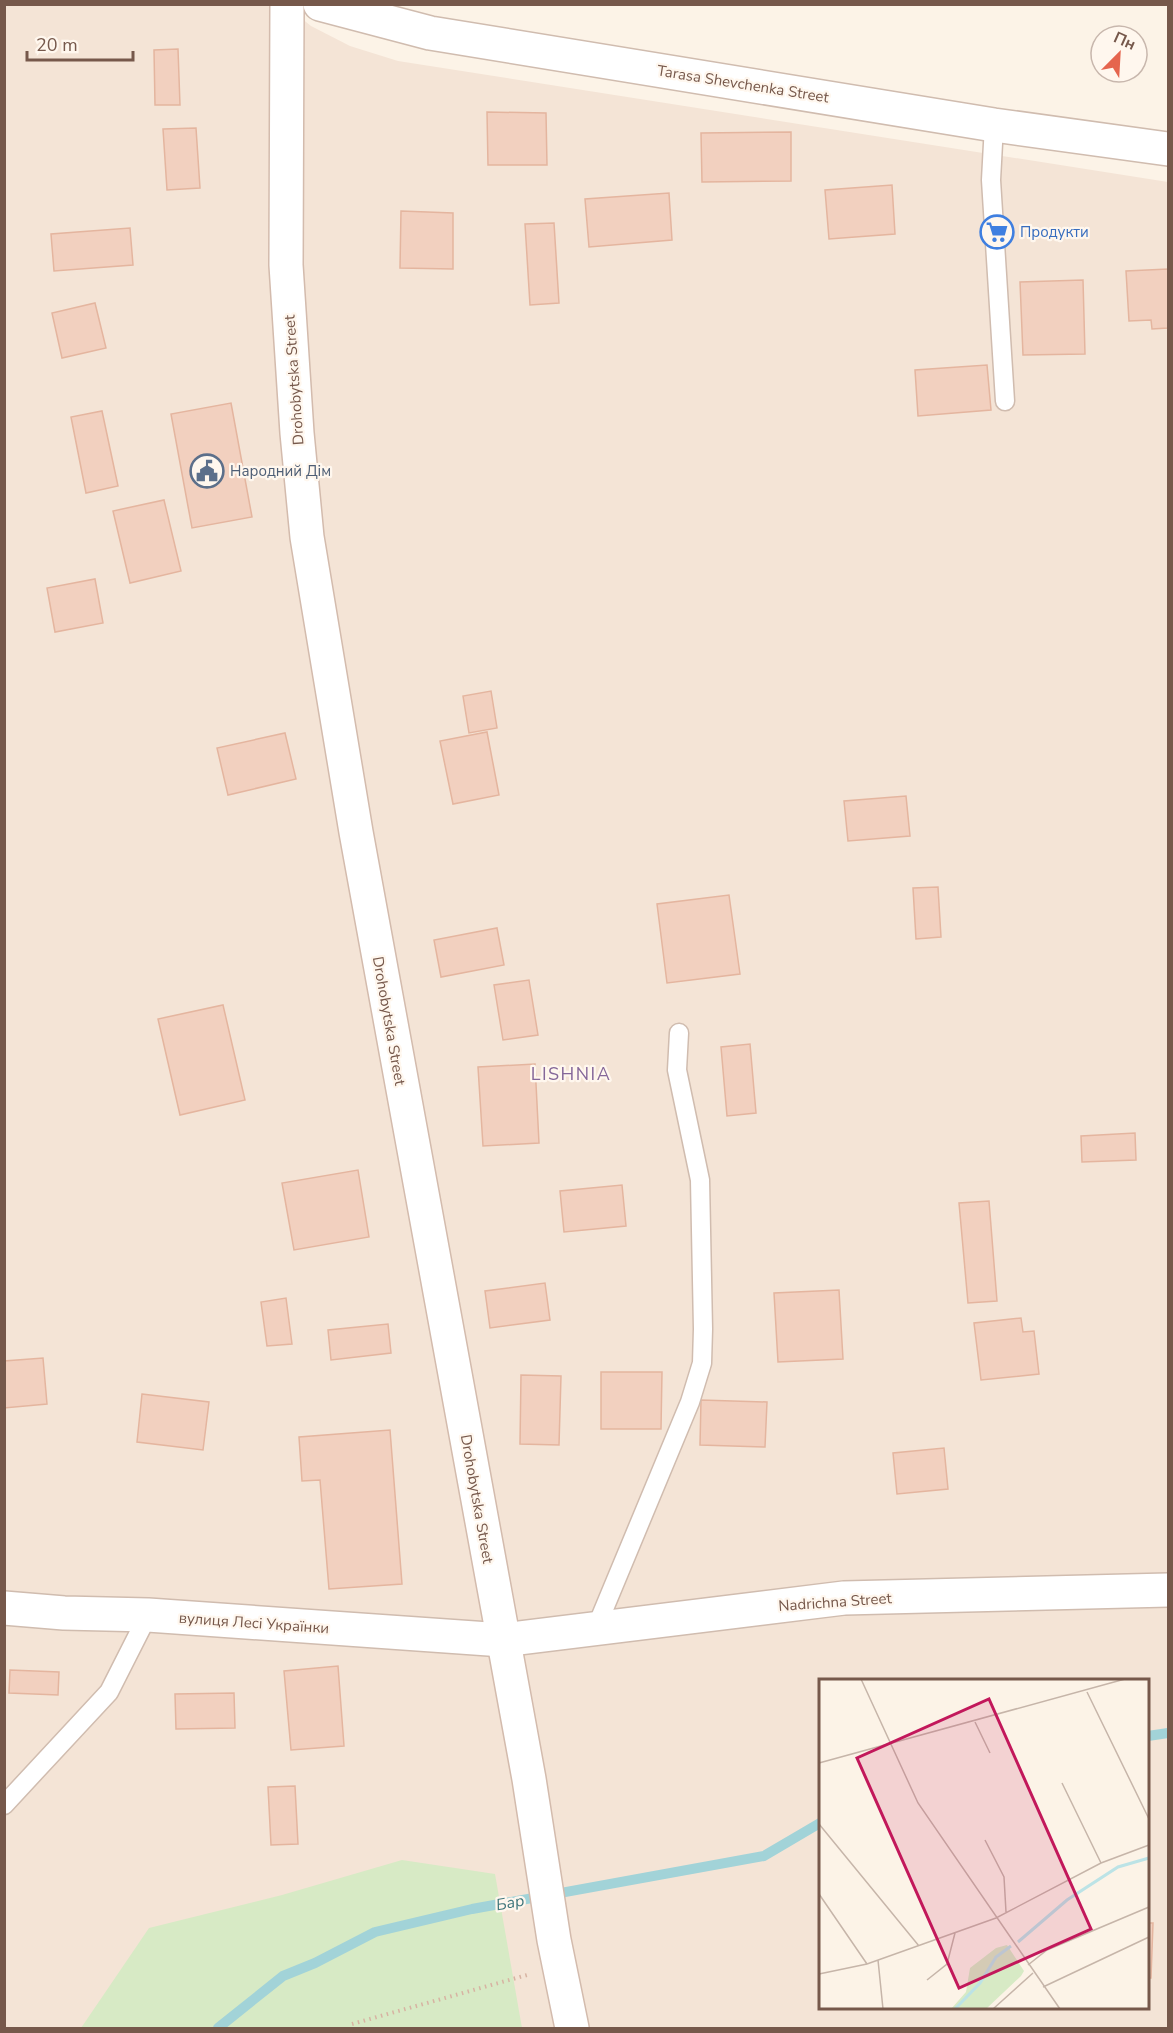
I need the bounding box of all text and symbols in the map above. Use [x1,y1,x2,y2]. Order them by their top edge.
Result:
scale bar [27,24,134,62]
north arrow [1089,24,1149,84]
text: Пн [1110,27,1139,56]
text: 20 m [36,33,78,57]
street label: Tarasa Shevchenka Street [656,61,831,108]
supermarket icon: Продукти [979,214,1015,250]
place label: Продукти [1020,222,1089,242]
street label: Drohobytska Street [279,313,309,446]
public building icon: Народний Дім [189,453,225,489]
place label: Народний Дім [230,461,331,481]
street label: Drohobytska Street [368,955,410,1088]
district label: LISHNIA [531,1062,611,1086]
street label: Drohobytska Street [456,1433,498,1566]
street label: Nadrichna Street [778,1588,893,1616]
street label: вулиця Лесі Українки [178,1608,330,1638]
inset map [819,1679,1149,2009]
water label: Бар [494,1890,526,1916]

